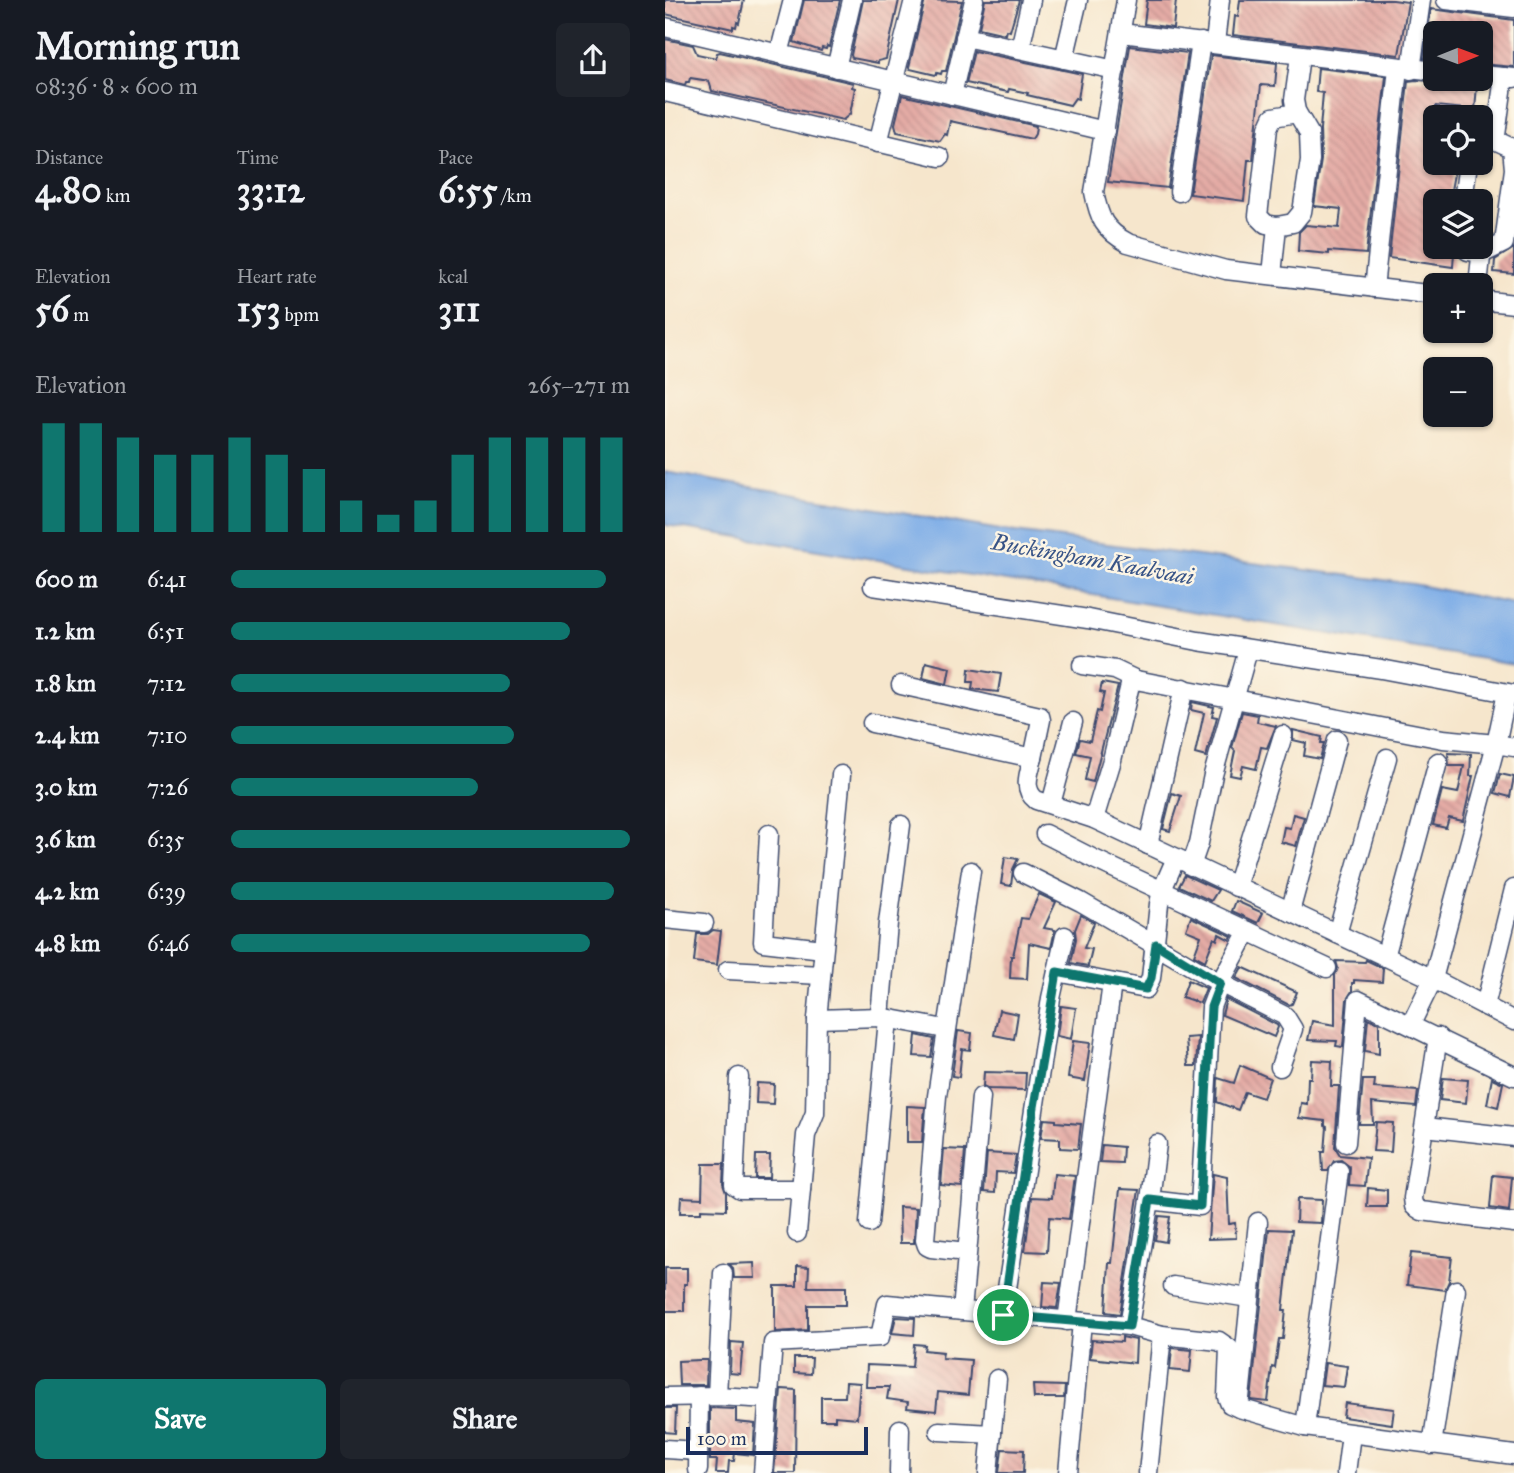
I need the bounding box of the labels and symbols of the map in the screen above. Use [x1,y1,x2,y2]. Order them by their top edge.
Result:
north arrow [1423,21,1493,91]
water label: Buckingham Kaalvaai [989,527,1196,591]
pin [973,1285,1033,1345]
scale bar [686,1424,868,1456]

